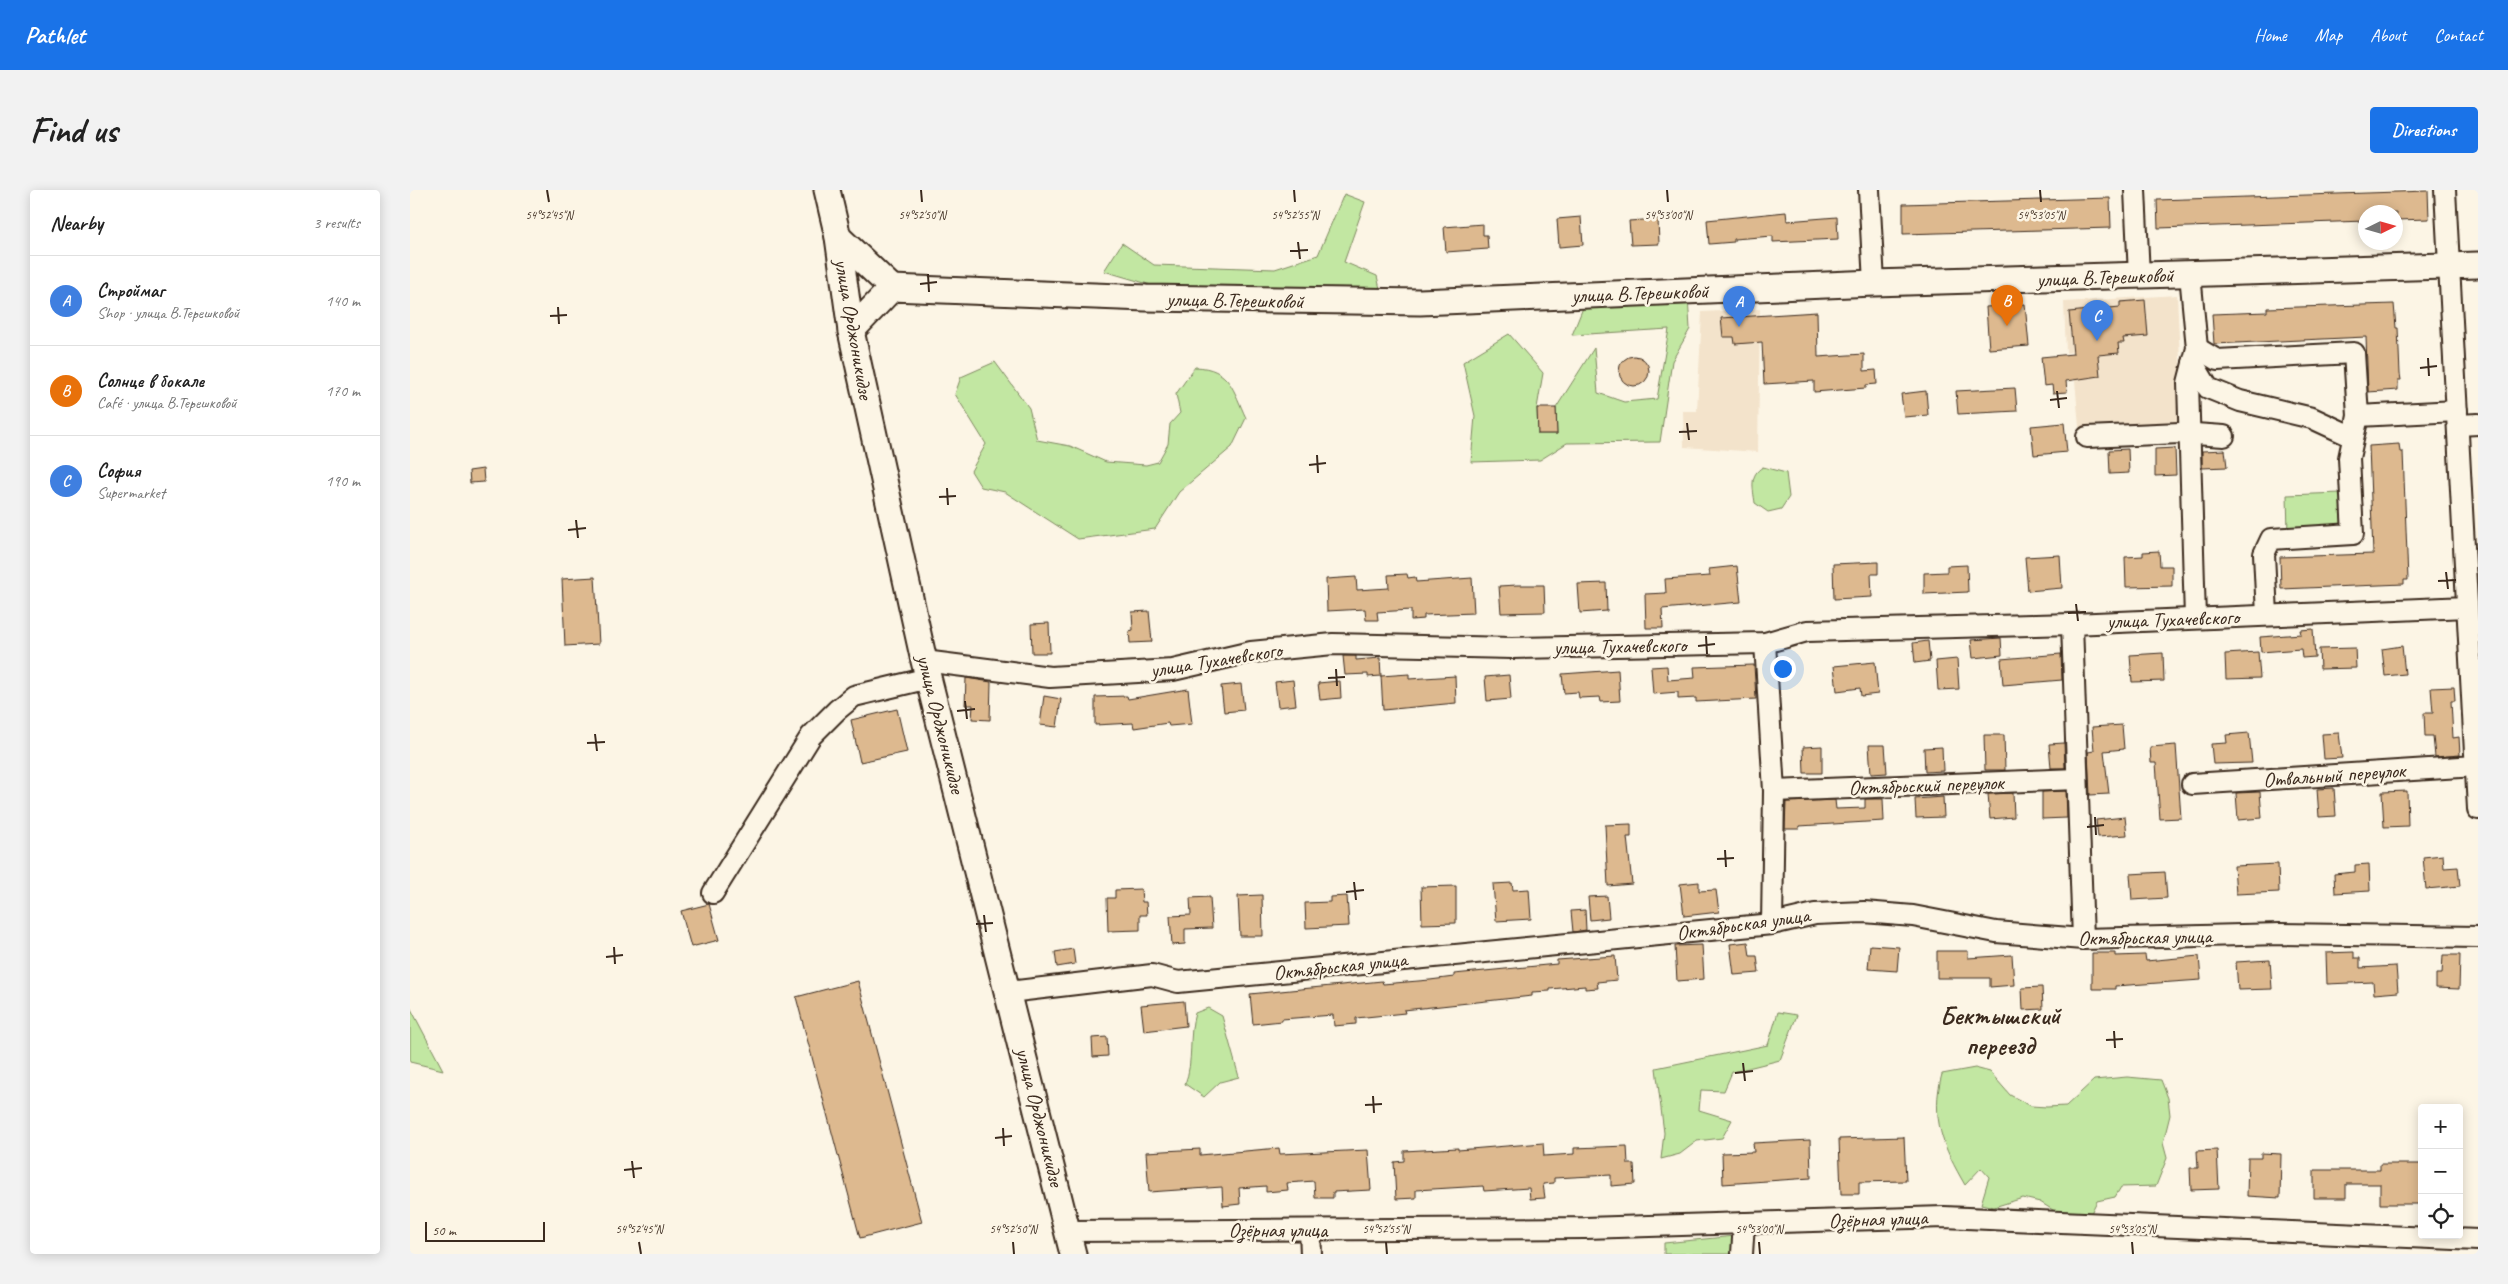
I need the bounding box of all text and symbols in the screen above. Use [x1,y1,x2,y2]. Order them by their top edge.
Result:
text: Pathlet [25,20,85,50]
text: Home [2254,24,2287,46]
text: Map [2315,24,2342,46]
text: About [2370,24,2406,46]
text: Contact [2434,24,2483,46]
button: Directions [2370,107,2478,153]
text: Find us [30,108,117,153]
north arrow [2358,205,2403,250]
text: 54°52'45"N [525,207,574,223]
text: 54°52'50"N [898,207,947,223]
text: 54°52'55"N [1271,207,1320,223]
text: 54°53'00"N [1644,207,1693,223]
text: 54°53'05"N [2017,207,2066,223]
text: Nearby [50,210,103,236]
text: 3 results [313,213,360,233]
street label: улица Орджоникидзе [829,255,880,403]
street label: улица В.Терешковой [2034,262,2175,292]
street label: улица В.Терешковой [1569,278,1710,308]
text: Строймаг [97,279,164,303]
pin: B [1991,285,2023,326]
street label: улица В.Терешковой [1164,286,1305,314]
pin: A [1723,286,1755,327]
text: A [62,291,70,311]
text: 140 m [326,291,360,311]
pin: C [2081,300,2113,341]
text: Shop · улица В.Терешковой [97,303,240,323]
text: Солнце в бокале [97,369,204,393]
text: B [62,381,70,401]
text: 170 m [326,381,360,401]
text: Café · улица В.Терешковой [97,393,237,413]
text: София [97,459,140,483]
text: C [62,471,70,491]
text: 190 m [326,471,360,491]
text: Supermarket [97,483,165,503]
street label: улица Тухачевского [2104,604,2242,634]
street label: улица Тухачевского [1551,632,1689,660]
street label: улица Тухачевского [1146,636,1286,684]
street label: улица Орджоникидзе [911,650,971,798]
your location [1770,656,1796,682]
street label: Отвальный переулок [2262,757,2408,793]
street label: Октябрьский переулок [1848,769,2006,801]
street label: Октябрьская улица [1675,901,1814,946]
street label: Октябрьская улица [2078,923,2215,951]
street label: Октябрьская улица [1272,946,1410,986]
district label: Бектышский переезд [1940,999,2062,1062]
street label: улица Орджоникидзе [1010,1043,1070,1191]
map controls [2418,1104,2463,1239]
button: + [2418,1104,2463,1149]
button: − [2418,1149,2463,1194]
button: locate [2418,1194,2463,1239]
street label: Озёрная улица [1828,1204,1930,1235]
street label: Озёрная улица [1229,1217,1329,1244]
scale bar [425,1219,545,1242]
text: 54°52'45"N [615,1221,664,1237]
text: 54°52'50"N [989,1221,1038,1237]
text: 54°52'55"N [1362,1221,1411,1237]
text: 54°53'00"N [1735,1221,1784,1237]
text: 54°53'05"N [2108,1221,2157,1237]
text: 50 m [432,1222,456,1239]

